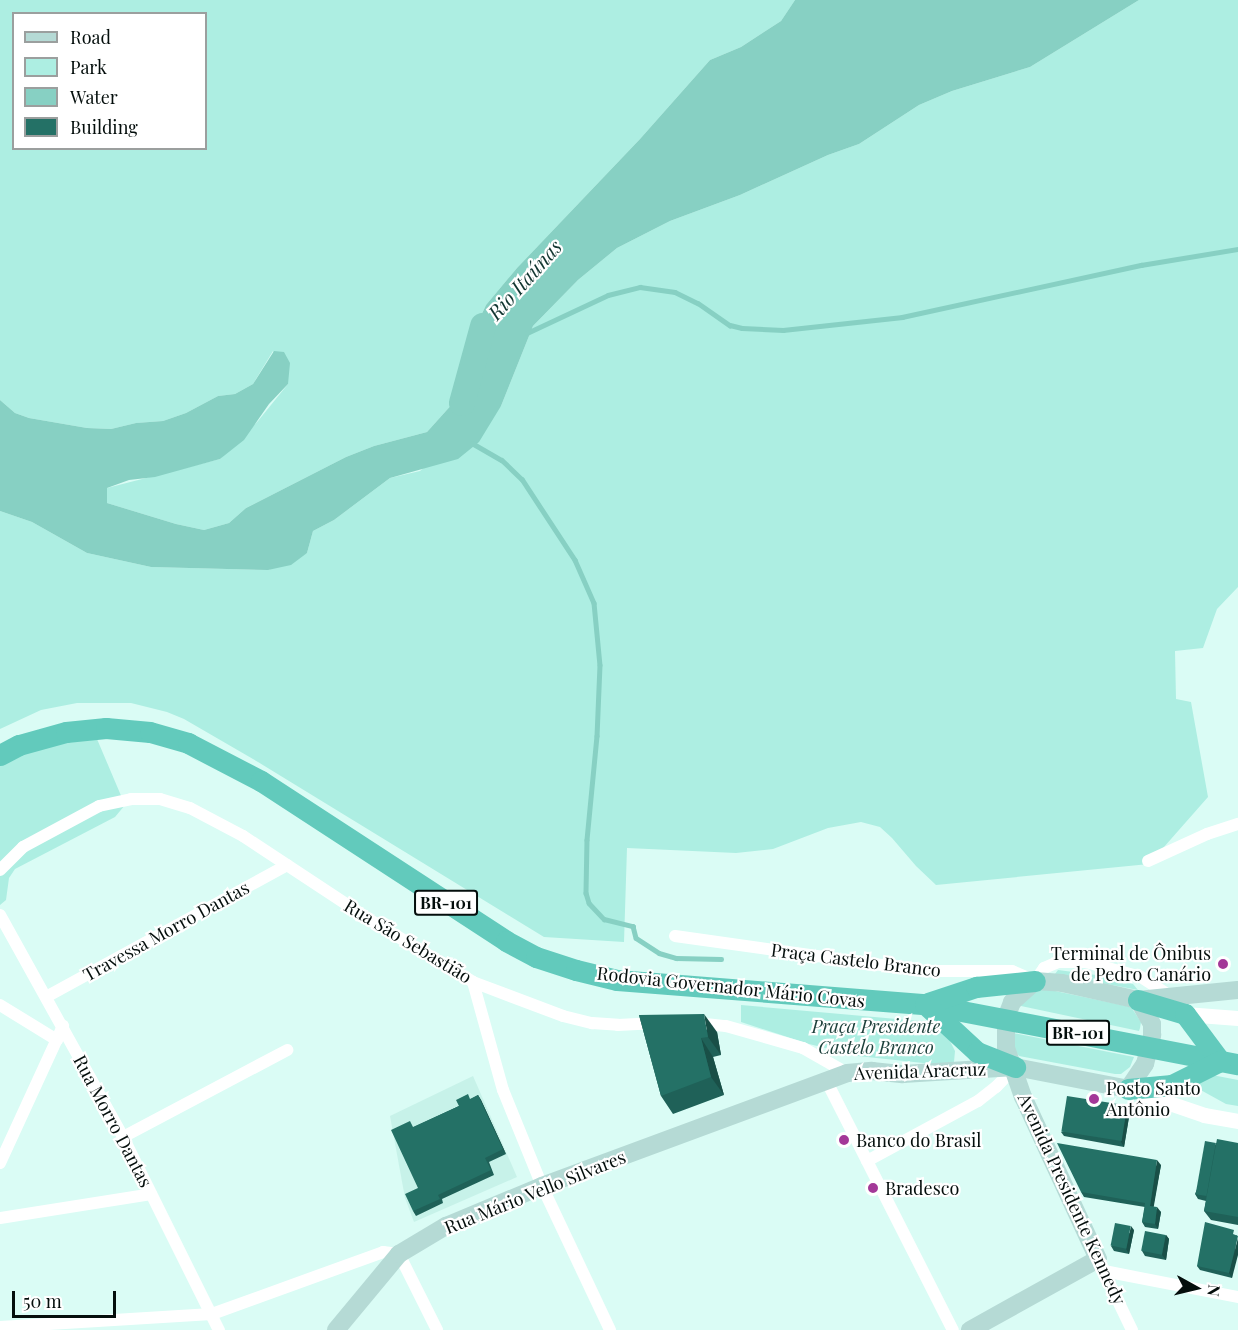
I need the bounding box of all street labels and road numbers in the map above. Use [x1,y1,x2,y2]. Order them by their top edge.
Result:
street label: Travessa Morro Dantas [79,876,253,986]
road number: BR-101 [413,890,479,916]
street label: Rua São Sebastião [340,894,476,988]
street label: Praça Castelo Branco [770,939,942,981]
street label: Rodovia Governador Mário Covas [596,962,866,1012]
road number: BR-101 [1045,1020,1111,1046]
street label: Rua Morro Dantas [69,1051,157,1191]
street label: Avenida Aracruz [853,1058,987,1084]
street label: Avenida Presidente Kennedy [1013,1090,1131,1308]
street label: Rua Mário Vello Silvares [441,1146,629,1238]

